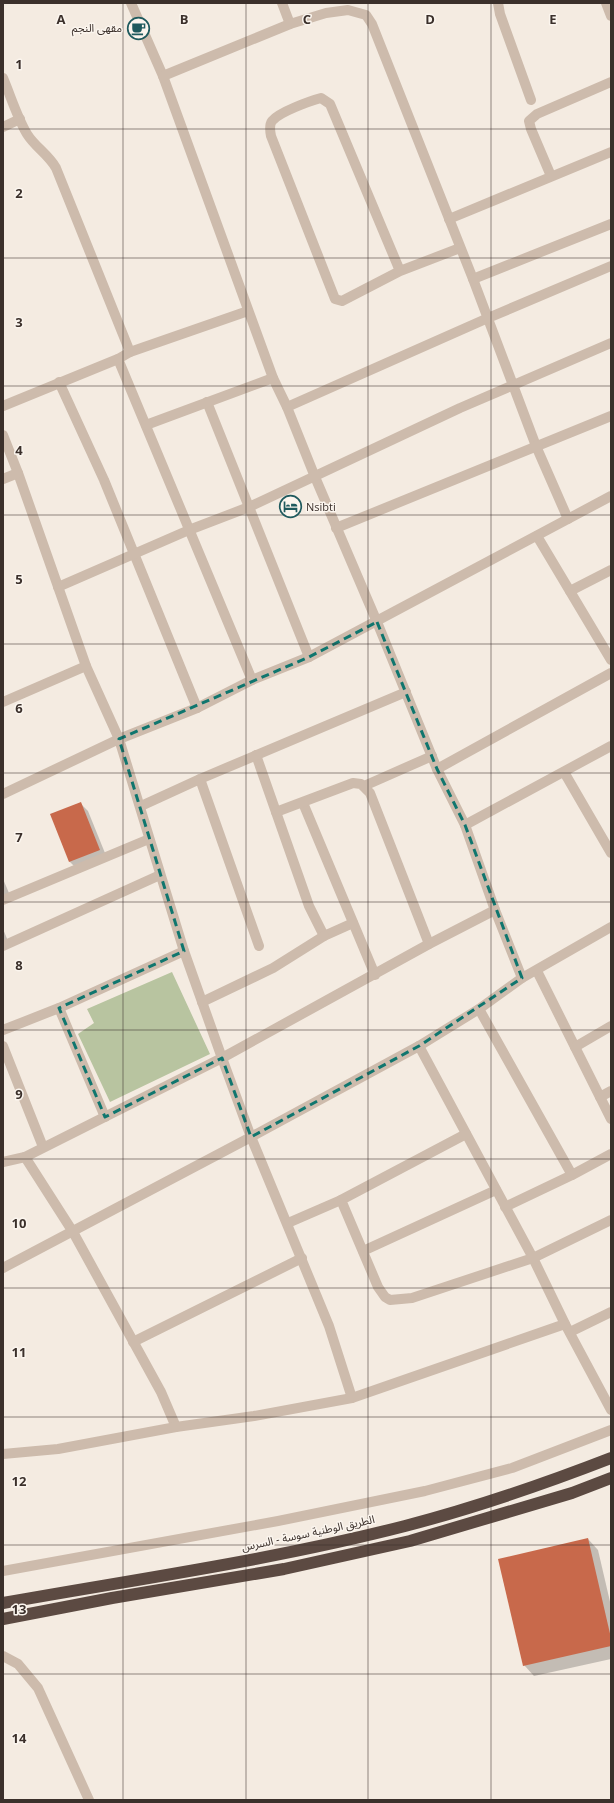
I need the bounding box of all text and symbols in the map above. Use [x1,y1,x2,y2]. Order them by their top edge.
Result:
text: A [57,10,66,28]
text: B [180,10,189,28]
text: C [303,10,311,28]
text: D [425,10,435,28]
text: E [549,10,557,28]
cafe icon: مقهى النجم [125,15,151,41]
place label: مقهى النجم [72,20,122,37]
text: 1 [15,55,23,73]
text: 2 [15,184,23,202]
text: 3 [15,313,23,331]
text: 4 [15,441,23,459]
hotel icon: Nsibti [278,494,304,520]
place label: Nsibti [306,499,336,514]
text: 5 [15,570,23,588]
text: 6 [15,699,23,717]
text: 7 [15,828,23,846]
text: 8 [15,956,23,974]
text: 9 [15,1085,23,1103]
text: 10 [12,1214,26,1232]
text: 11 [12,1343,26,1361]
text: 12 [12,1472,27,1490]
street label: الطريق الوطنية سوسة - السرس [240,1511,376,1554]
text: 13 [12,1600,26,1618]
text: 14 [12,1729,27,1747]

